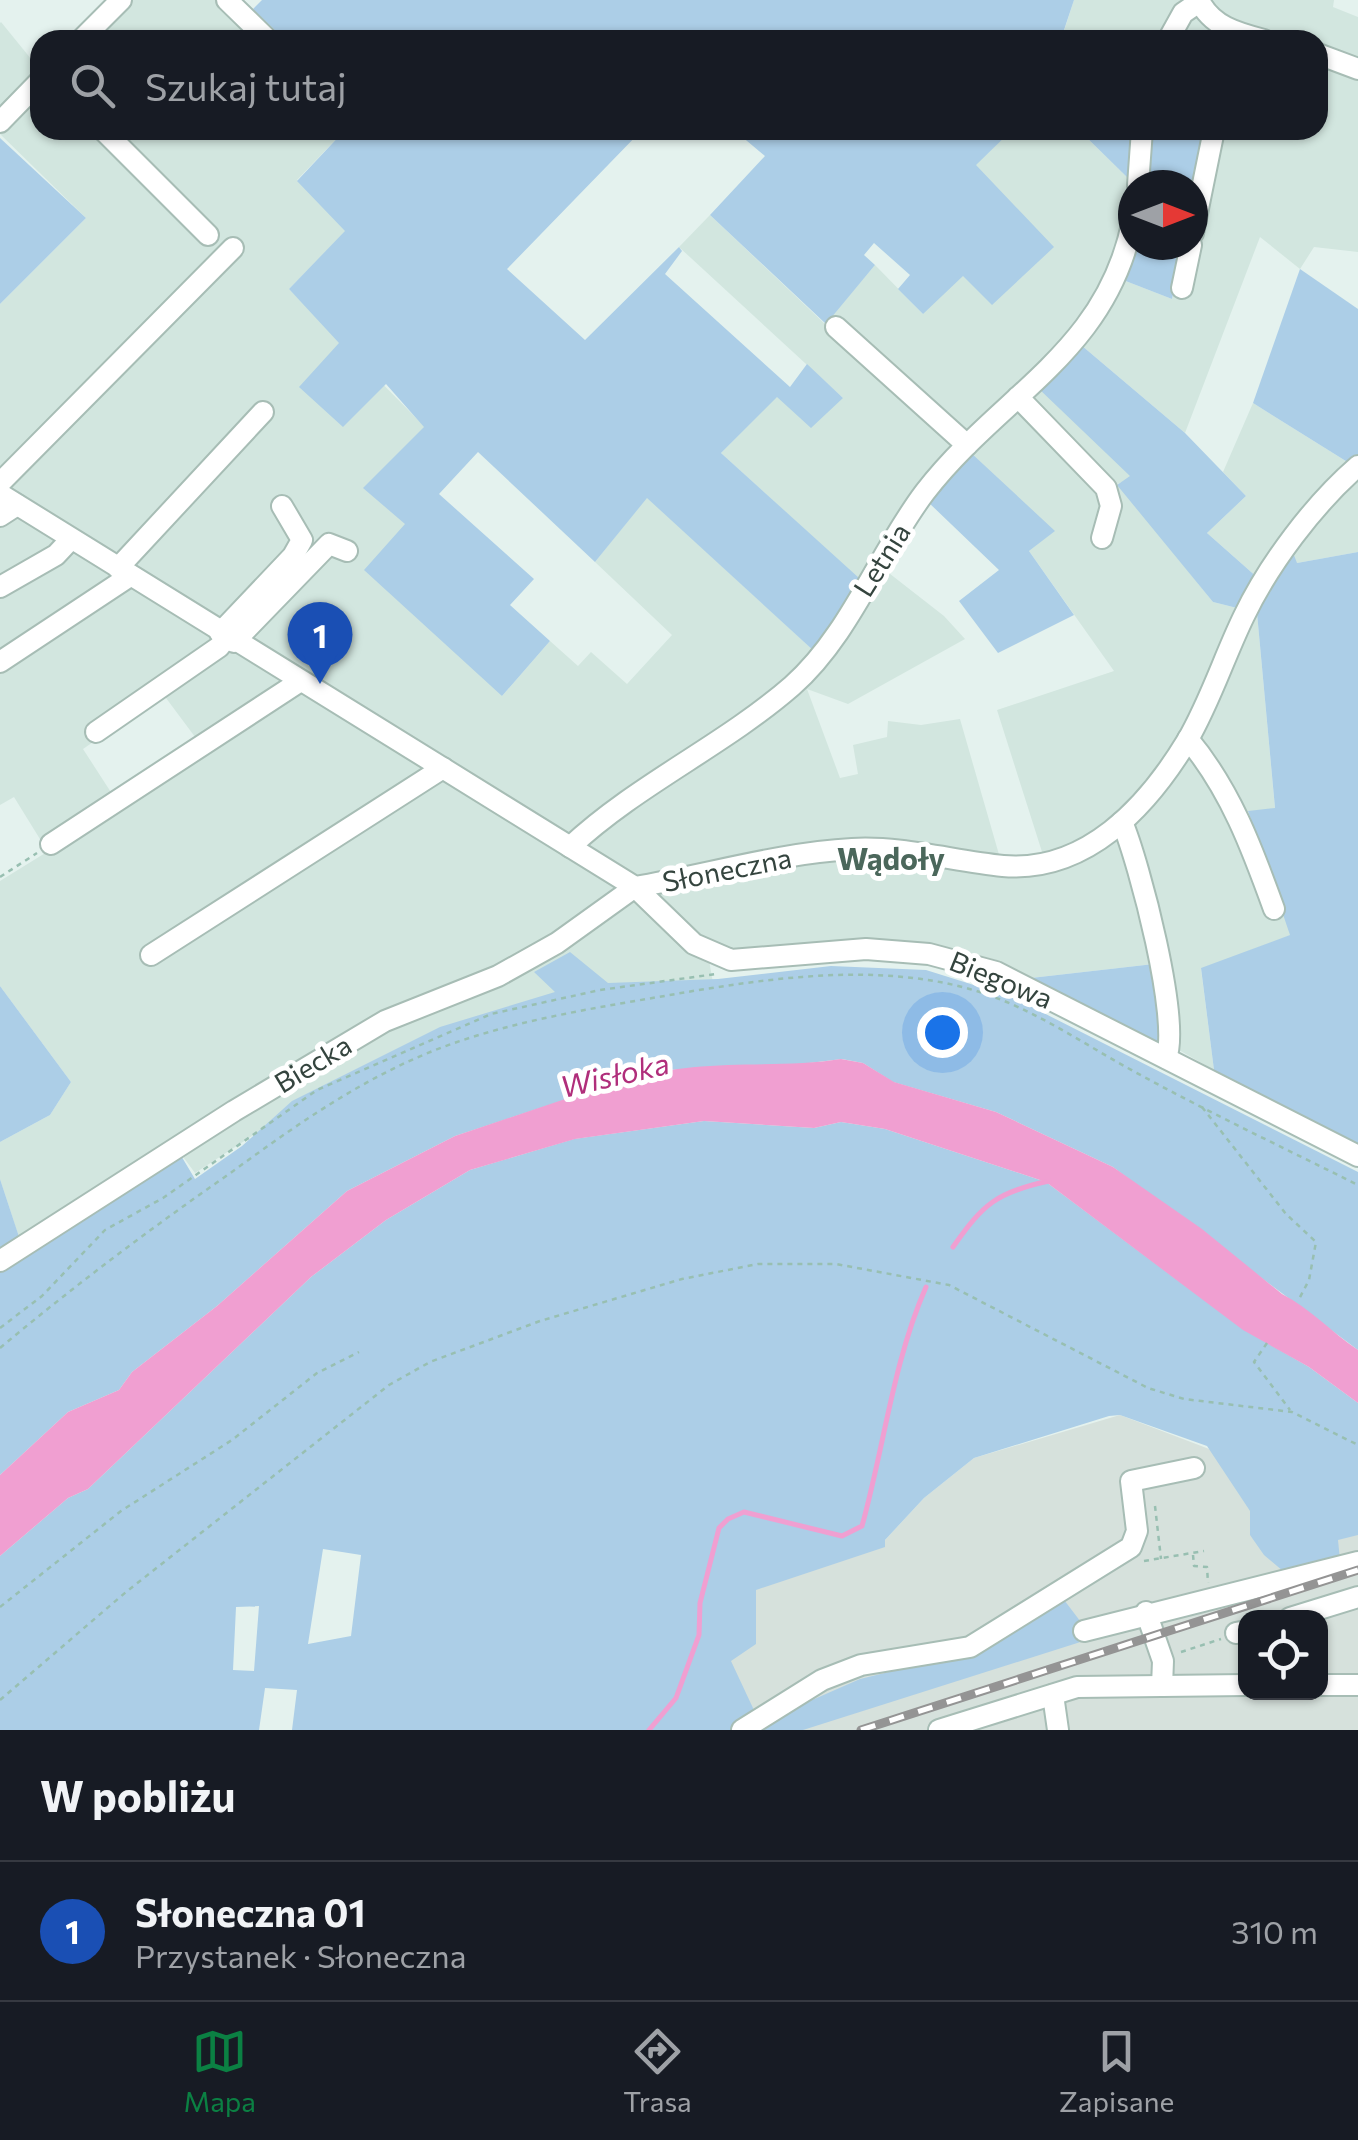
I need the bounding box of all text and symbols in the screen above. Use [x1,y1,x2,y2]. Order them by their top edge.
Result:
search box [30,30,1328,140]
icon: search [65,58,120,113]
text: Szukaj tutaj [145,62,347,109]
north arrow [1118,170,1208,260]
street label: Letnia [846,517,917,602]
pin: 1 [288,602,352,684]
district label: Wądoły [837,839,946,876]
street label: Słoneczna [659,840,794,898]
street label: Biegowa [945,943,1058,1015]
your location [917,1007,968,1058]
street label: Biecka [268,1027,357,1099]
water label: Wisłoka [556,1043,673,1104]
map controls [1238,1610,1328,1700]
button: locate [1238,1610,1328,1700]
text: W pobliżu [40,1769,236,1821]
text: Słoneczna 01 [135,1888,366,1935]
text: 1 [65,1911,80,1951]
text: 310 m [1231,1911,1318,1951]
text: Przystanek · Słoneczna [135,1935,466,1975]
tab: Mapa [184,2024,256,2118]
tab: Trasa [623,2024,692,2118]
tab: Zapisane [1059,2024,1174,2118]

